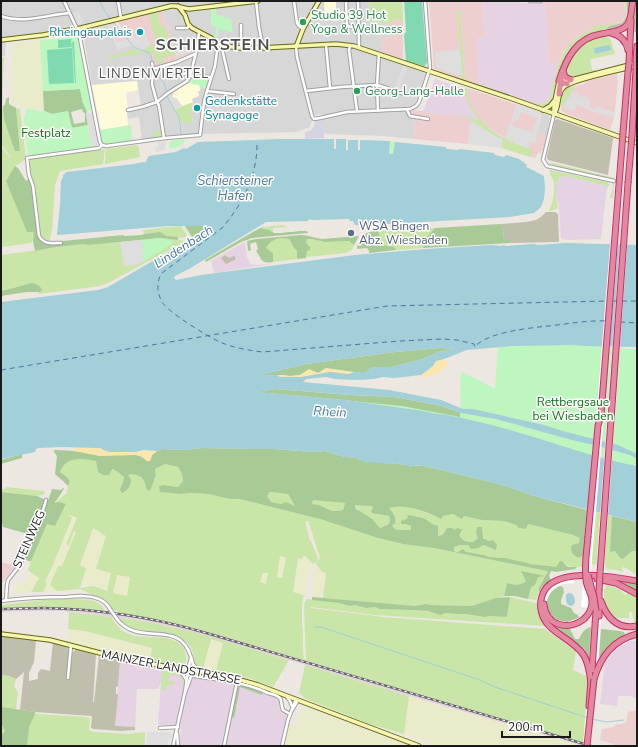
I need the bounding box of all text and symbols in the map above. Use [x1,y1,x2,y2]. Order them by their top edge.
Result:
place label: Studio 39 Hot Yoga & Wellness [310,7,403,37]
marker: Studio 39 Hot Yoga & Wellness [298,17,308,27]
place label: Rheingaupalais [49,24,132,40]
marker: Rheingaupalais [135,27,145,37]
district label: SCHIERSTEIN [155,34,271,56]
district label: LINDENVIERTEL [99,65,209,83]
place label: Georg-Lang-Halle [365,83,464,99]
marker: Georg-Lang-Halle [352,86,362,96]
place label: Gedenkstätte Synagoge [205,93,277,123]
marker: Gedenkstätte Synagoge [192,103,202,113]
park label: Festplatz [21,125,71,141]
water label: Schiersteiner Hafen [197,172,273,205]
place label: WSA Bingen Abz. Wiesbaden [359,218,448,248]
water label: Lindenbach [150,221,217,273]
marker: WSA Bingen Abz. Wiesbaden [346,228,356,238]
park label: Rettbergsaue bei Wiesbaden [533,394,613,424]
water label: Rhein [313,402,347,422]
street label: STEINWEG [9,507,49,571]
street label: MAINZER LANDSTRASSE [100,646,242,688]
scale bar [502,713,570,739]
text: 200 m [508,719,543,735]

